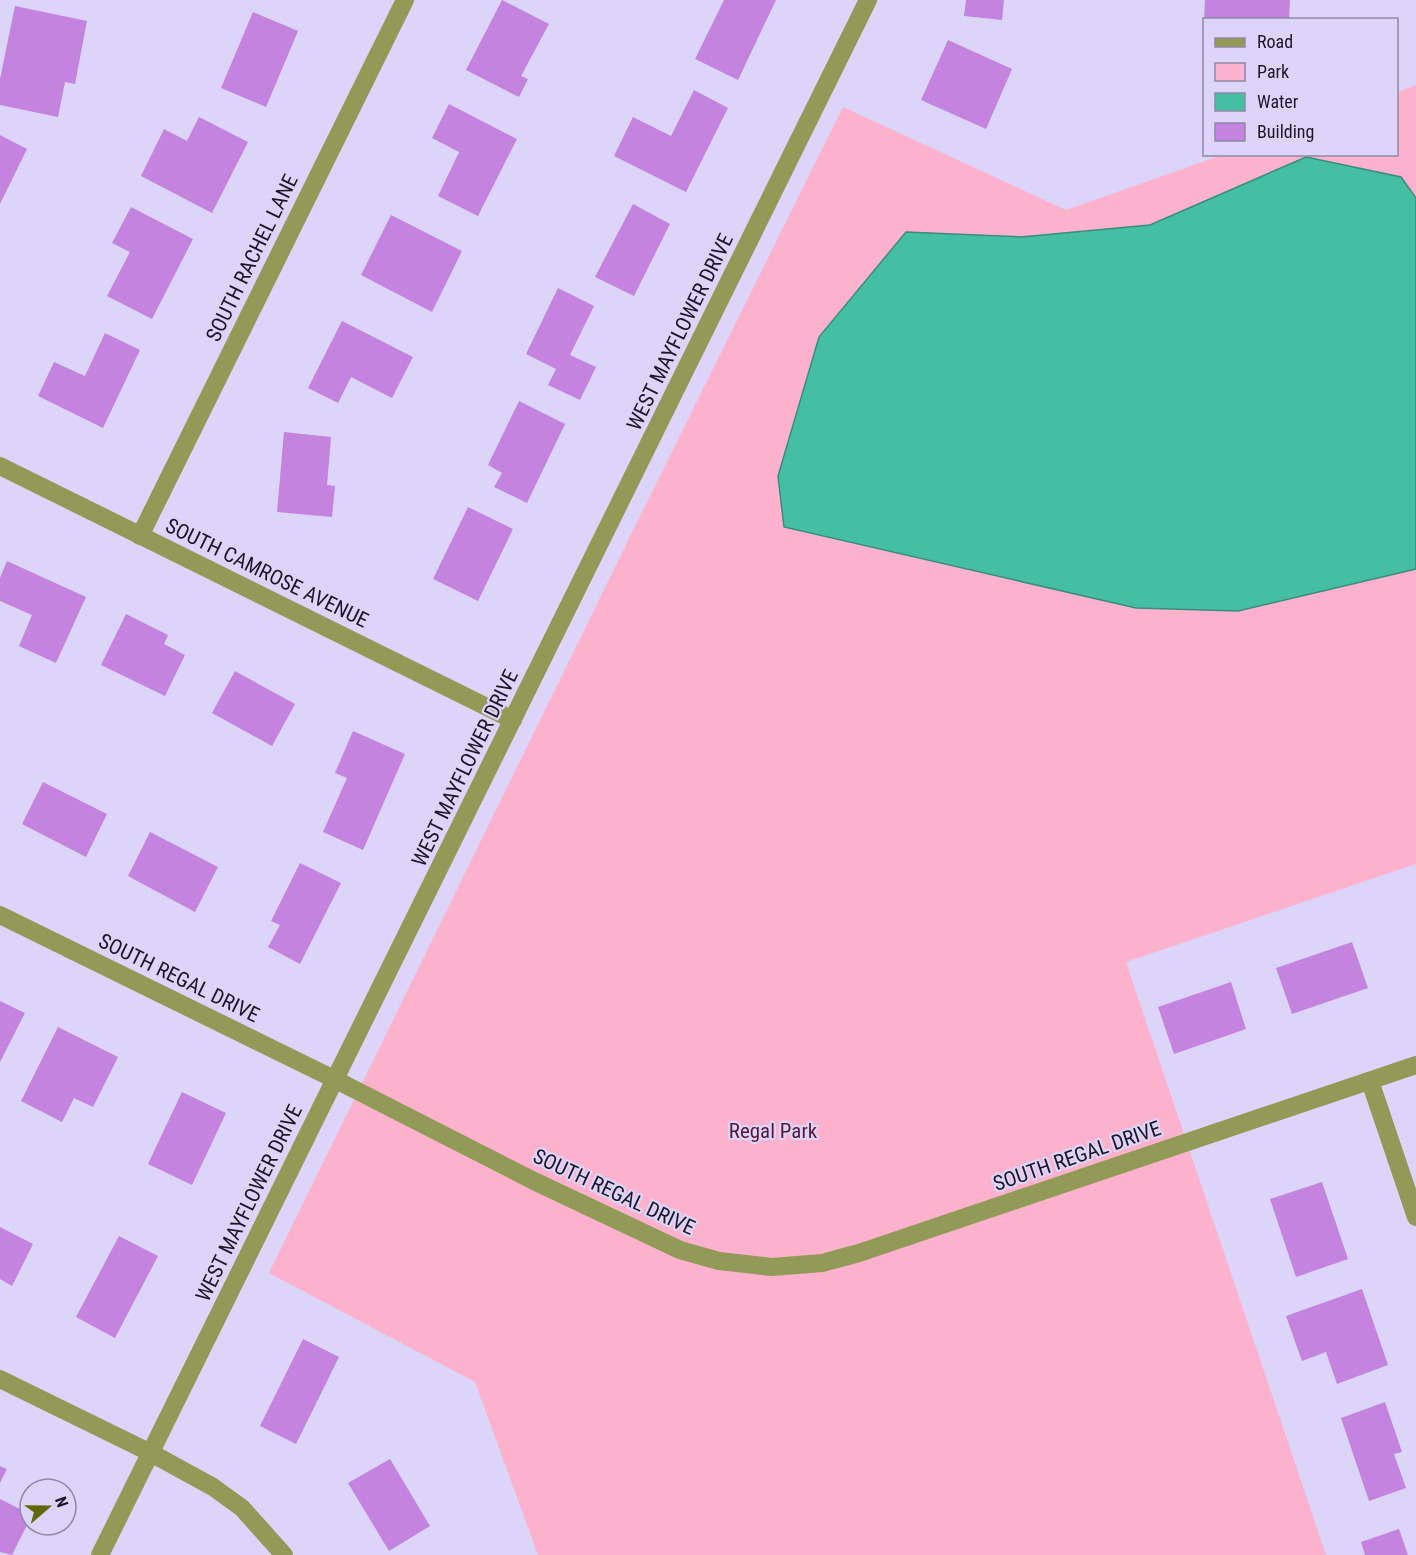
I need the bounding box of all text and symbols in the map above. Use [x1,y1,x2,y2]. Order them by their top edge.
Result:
legend [1203,18,1398,156]
text: Road [1257,31,1293,52]
text: Park [1257,61,1289,82]
text: Water [1257,91,1299,112]
text: Building [1257,121,1314,142]
street label: SOUTH RACHEL LANE [201,170,303,346]
street label: WEST MAYFLOWER DRIVE [622,230,738,434]
street label: SOUTH CAMROSE AVENUE [162,513,372,633]
street label: WEST MAYFLOWER DRIVE [407,666,523,870]
street label: SOUTH REGAL DRIVE [95,929,263,1027]
street label: WEST MAYFLOWER DRIVE [191,1101,307,1305]
street label: SOUTH REGAL DRIVE [990,1116,1164,1196]
park label: Regal Park [729,1119,818,1143]
street label: SOUTH REGAL DRIVE [529,1144,699,1240]
north arrow [18,1477,78,1537]
text: N [51,1494,72,1510]

